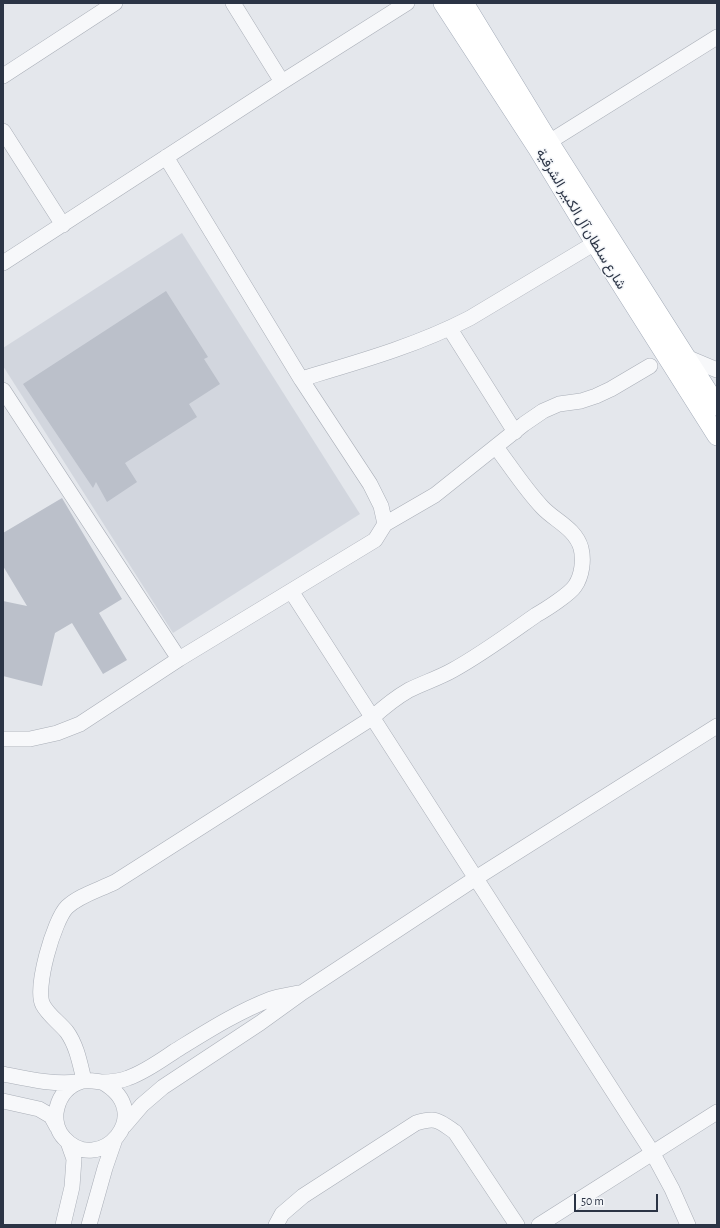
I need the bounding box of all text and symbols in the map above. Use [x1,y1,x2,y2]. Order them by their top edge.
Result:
street label: شارع سلطان آل الكبير الشرقية [532,146,630,292]
scale bar [576,1186,660,1212]
text: 50 m [581,1195,604,1207]

